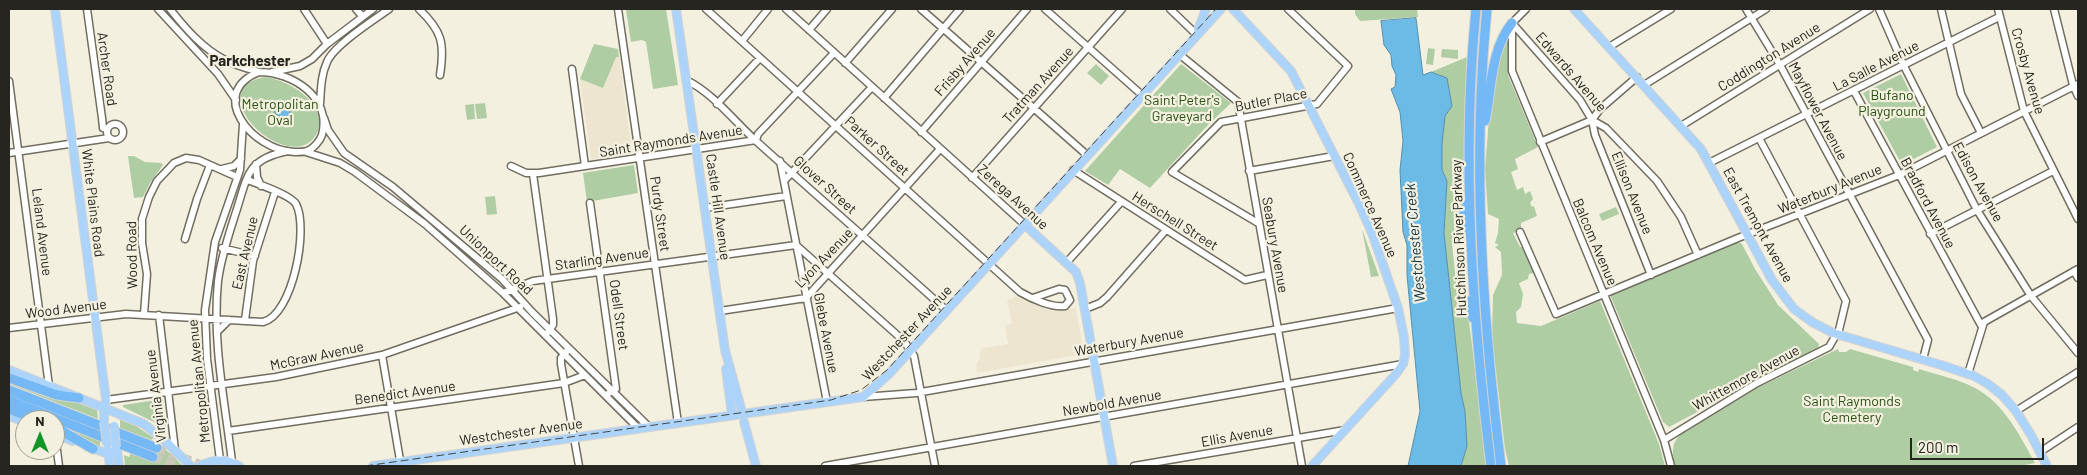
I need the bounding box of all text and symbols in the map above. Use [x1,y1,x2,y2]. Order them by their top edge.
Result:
street label: Coddington Avenue [1715,19,1823,95]
street label: Frisby Avenue [931,25,999,99]
street label: Crosby Avenue [2008,26,2048,116]
street label: Edwards Avenue [1532,29,1610,115]
street label: Archer Road [93,31,121,107]
street label: La Salle Avenue [1830,37,1922,95]
street label: Tratman Avenue [999,43,1077,127]
district label: Parkchester [209,52,291,70]
street label: Mayflower Avenue [1785,59,1851,163]
street label: Butler Place [1234,85,1308,115]
park label: Bufano Playground [1858,87,1926,120]
park label: Saint Peter's Graveyard [1144,92,1220,124]
park label: Metropolitan Oval [242,96,318,128]
street label: Parker Street [841,113,913,179]
street label: Saint Raymonds Avenue [598,121,744,161]
street label: Edison Avenue [1949,139,2007,225]
street label: White Plains Road [78,148,108,258]
street label: Ellison Avenue [1608,149,1656,237]
street label: Commerce Avenue [1339,150,1401,260]
street label: Glover Street [790,152,860,218]
street label: Castle Hill Avenue [702,153,734,261]
street label: Bradford Avenue [1897,155,1959,251]
street label: Hutchinson River Parkway [1448,159,1470,317]
street label: Zerega Avenue [974,161,1052,233]
street label: Waterbury Avenue [1776,161,1884,217]
street label: East Tremont Avenue [1719,165,1797,285]
street label: Purdy Street [646,175,674,253]
water label: Westchester Creek [1401,183,1429,303]
street label: Leland Avenue [28,187,56,277]
street label: Herschell Street [1129,188,1221,254]
street label: Seabury Avenue [1258,196,1292,294]
street label: Balcom Avenue [1569,196,1621,288]
street label: East Avenue [228,215,262,291]
street label: Wood Road [123,221,141,289]
street label: Unionport Road [456,222,536,298]
street label: Lyon Avenue [791,225,857,291]
street label: Starling Avenue [554,244,650,274]
street label: Odell Street [606,279,632,351]
street label: Westchester Avenue [859,282,955,384]
street label: Glebe Avenue [810,291,842,375]
street label: Wood Avenue [24,296,108,322]
street label: Metropolitan Avenue [184,318,214,444]
street label: Waterbury Avenue [1073,324,1185,360]
street label: McGraw Avenue [269,338,365,374]
street label: Whittemore Avenue [1690,342,1802,414]
street label: Virginia Avenue [142,349,170,443]
street label: Benedict Avenue [353,378,457,408]
street label: Newbold Avenue [1061,386,1163,420]
park label: Saint Raymonds Cemetery [1803,393,1901,426]
north arrow [15,410,65,460]
text: N [35,412,45,429]
street label: Westchester Avenue [458,415,584,449]
street label: Ellis Avenue [1200,421,1274,451]
scale bar [1912,428,2046,460]
text: 200 m [1918,438,1958,456]

